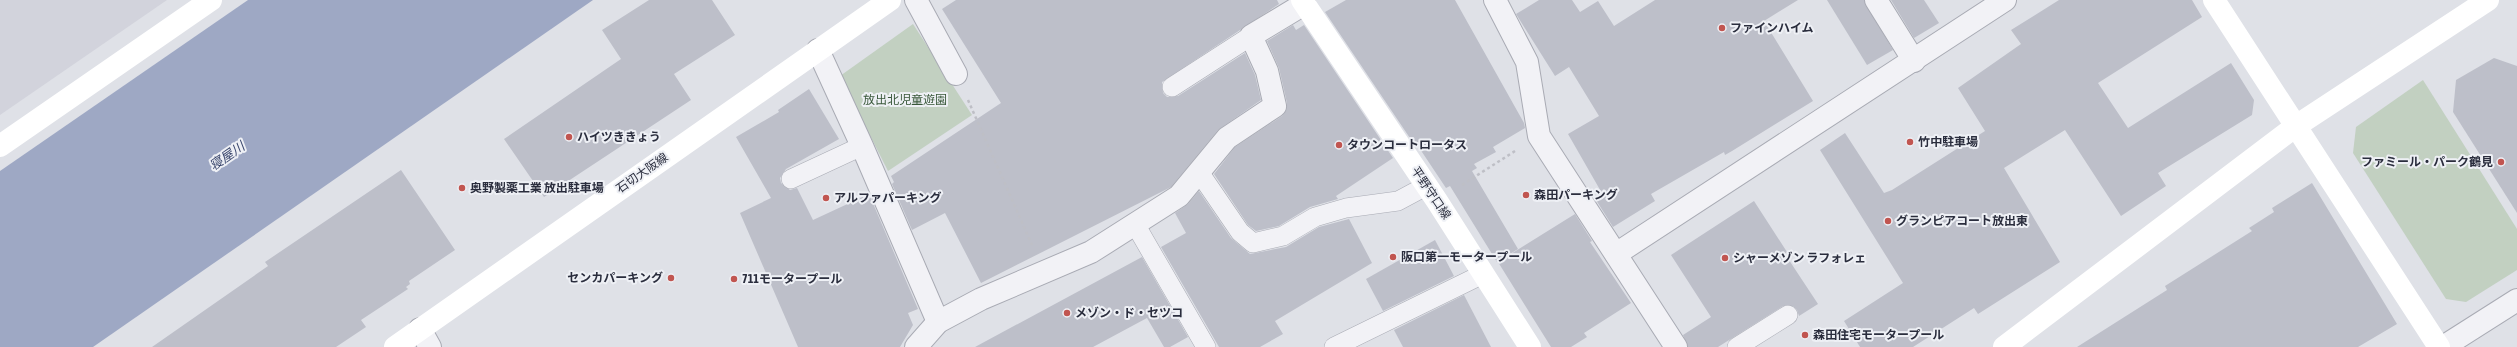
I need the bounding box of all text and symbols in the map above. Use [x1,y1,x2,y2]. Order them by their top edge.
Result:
place label: ファインハイム [1730,21,1814,35]
marker: ファインハイム [1717,23,1727,33]
park label: 放出北児童遊園 [863,93,947,107]
place label: ハイツききょう [577,130,661,144]
marker: ハイツききょう [564,132,574,142]
place label: 竹中駐車場 [1918,135,1978,149]
marker: 竹中駐車場 [1905,137,1915,147]
water label: 寝屋川 [207,138,249,173]
place label: タウンコートロータス [1347,138,1467,152]
marker: タウンコートロータス [1334,140,1344,150]
street label: 石切大阪線 [613,150,671,196]
place label: ファミール・パーク鶴見 [2361,155,2493,169]
marker: ファミール・パーク鶴見 [2496,157,2506,167]
street label: 平野守口線 [1408,164,1454,222]
place label: 奥野製薬工業 放出駐車場 [470,181,604,195]
marker: 奥野製薬工業 放出駐車場 [457,183,467,193]
place label: 森田パーキング [1534,188,1618,202]
marker: 森田パーキング [1521,190,1531,200]
place label: アルファパーキング [834,191,942,205]
marker: アルファパーキング [821,193,831,203]
place label: グランピアコート放出東 [1896,214,2028,228]
marker: グランピアコート放出東 [1883,216,1893,226]
place label: 阪口第一モータープール [1401,250,1532,264]
place label: シャーメゾン ラフォレェ [1733,251,1866,265]
marker: 阪口第一モータープール [1388,252,1398,262]
marker: シャーメゾン ラフォレェ [1720,253,1730,263]
place label: センカパーキング [567,271,663,285]
place label: 711モータープール [742,272,842,286]
marker: センカパーキング [666,273,676,283]
marker: 711モータープール [729,274,739,284]
place label: メゾン・ド・セツコ [1075,306,1183,320]
marker: メゾン・ド・セツコ [1062,308,1072,318]
place label: 森田住宅モータープール [1813,328,1944,342]
marker: 森田住宅モータープール [1800,330,1810,340]

